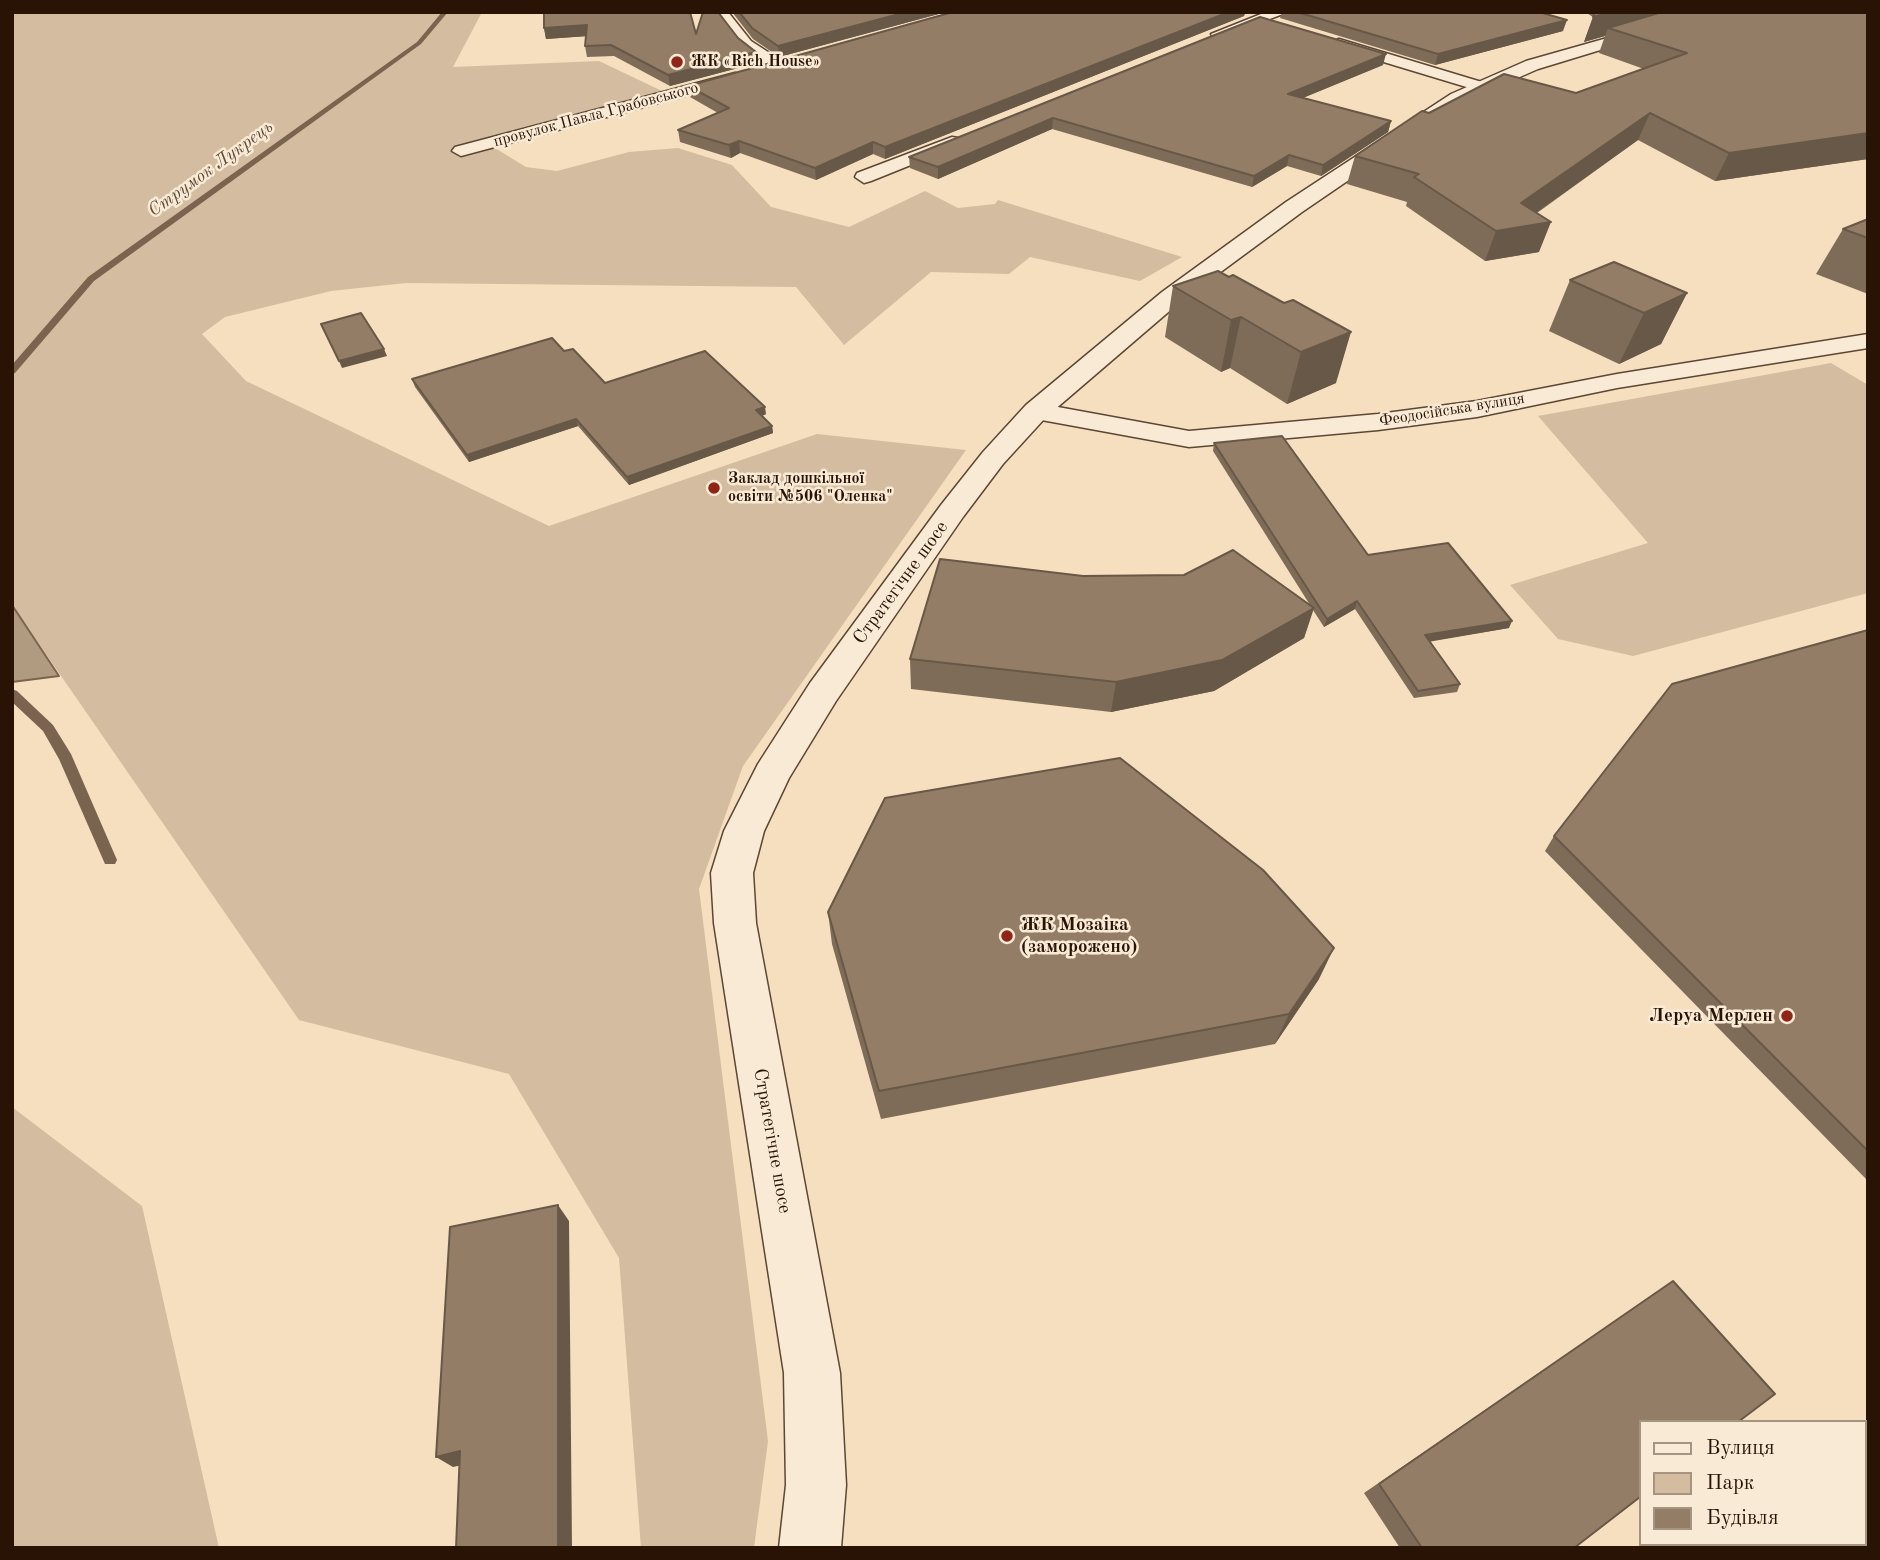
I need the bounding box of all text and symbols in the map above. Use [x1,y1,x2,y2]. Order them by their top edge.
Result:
place label: ЖК «Rich House» [691,52,820,72]
marker: ЖК «Rich House» [669,54,685,70]
street label: провулок Павла Грабовського [492,78,700,152]
water label: Струмок Лукрець [144,116,278,222]
street label: Феодосійська вулиця [1378,389,1526,431]
place label: Заклад дошкільної освіти №506 "Оленка" [728,469,893,507]
marker: Заклад дошкільної освіти №506 "Оленка" [706,480,722,496]
street label: Стратегічне шосе [849,517,953,649]
place label: ЖК Мозаіка (заморожено) [1021,914,1138,958]
marker: ЖК Мозаіка (заморожено) [999,928,1015,944]
place label: Леруа Мерлен [1649,1005,1773,1027]
marker: Леруа Мерлен [1779,1008,1795,1024]
street label: Стратегічне шосе [748,1067,796,1215]
legend [1638,1420,1866,1546]
text: Вулиця [1706,1438,1775,1459]
text: Парк [1706,1473,1754,1494]
text: Будівля [1706,1508,1779,1529]

